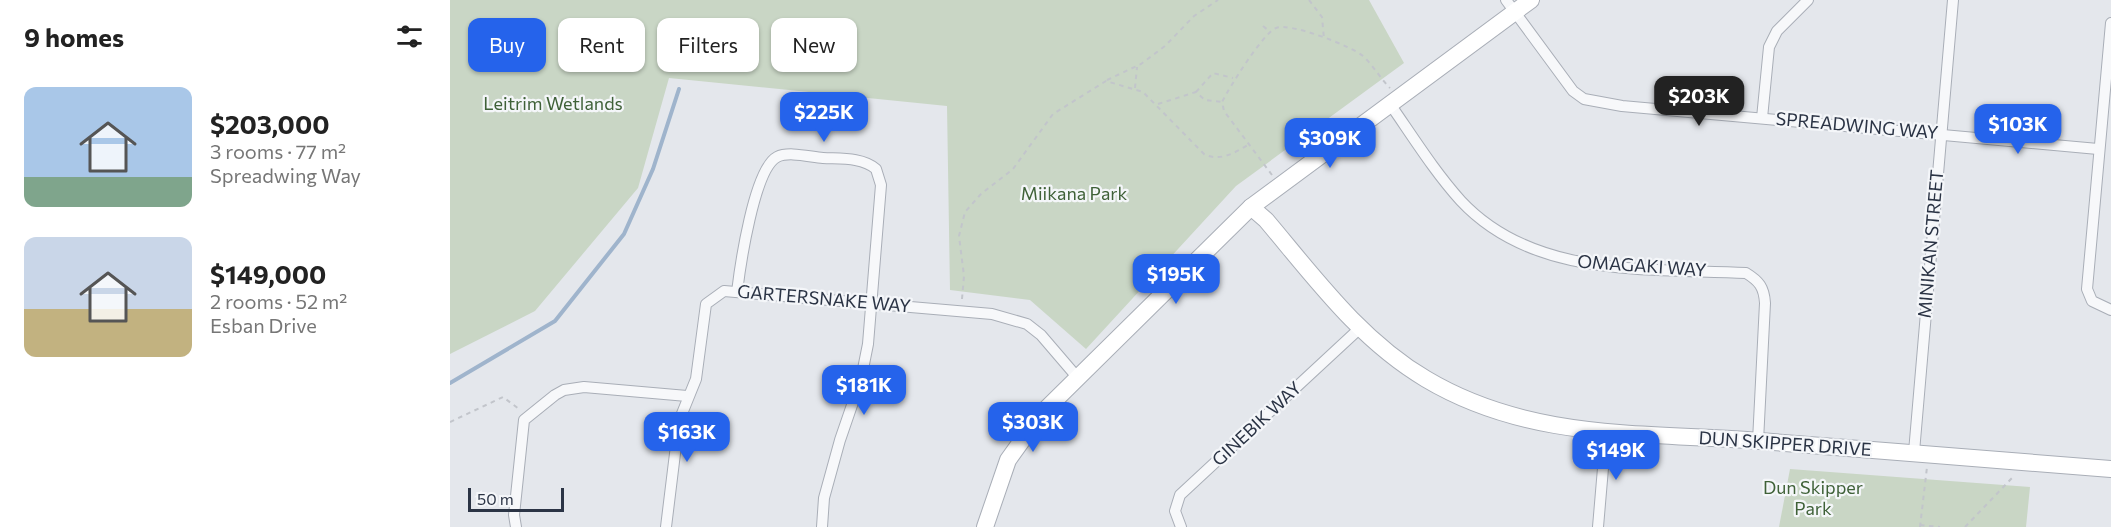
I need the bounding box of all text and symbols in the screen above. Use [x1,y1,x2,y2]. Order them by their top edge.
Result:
chip: Buy [468,18,546,72]
chip: Rent [558,18,645,72]
chip: Filters [657,18,759,72]
chip: New [771,18,857,72]
icon: filters [393,20,426,53]
text: 9 homes [24,21,124,52]
pin: $203K [1657,76,1741,127]
text: $203K [1668,83,1730,107]
park label: Leitrim Wetlands [483,92,623,114]
pin: $225K [782,92,866,143]
text: $225K [794,99,854,123]
pin: $103K [1976,104,2060,155]
street label: SPREADWING WAY [1775,107,1940,143]
text: $203,000 [210,108,329,139]
icon: home [72,111,144,183]
text: $103K [1988,111,2048,135]
pin: $309K [1288,118,1372,169]
text: $309K [1299,125,1361,149]
text: 3 rooms · 77 m² [210,139,346,163]
text: Spreadwing Way [210,163,361,187]
street label: MINIKAN STREET [1913,169,1947,319]
park label: Miikana Park [1021,182,1127,204]
street label: OMAGAKI WAY [1577,250,1708,281]
pin: $195K [1134,254,1218,305]
text: $149,000 [210,258,326,289]
icon: home [72,261,144,333]
text: $195K [1147,261,1205,285]
street label: GARTERSNAKE WAY [736,279,912,317]
text: 2 rooms · 52 m² [210,289,347,313]
text: Esban Drive [210,313,317,337]
pin: $181K [822,365,906,416]
text: $181K [836,372,892,396]
street label: GINEBIK WAY [1207,376,1306,470]
pin: $303K [991,402,1075,453]
text: $303K [1002,409,1064,433]
pin: $163K [645,412,729,463]
text: $163K [658,419,716,443]
street label: DUN SKIPPER DRIVE [1698,426,1872,460]
pin: $149K [1574,430,1658,481]
text: $149K [1586,437,1646,461]
park label: Dun Skipper Park [1763,476,1863,519]
scale bar [468,485,564,512]
text: 50 m [477,489,514,508]

